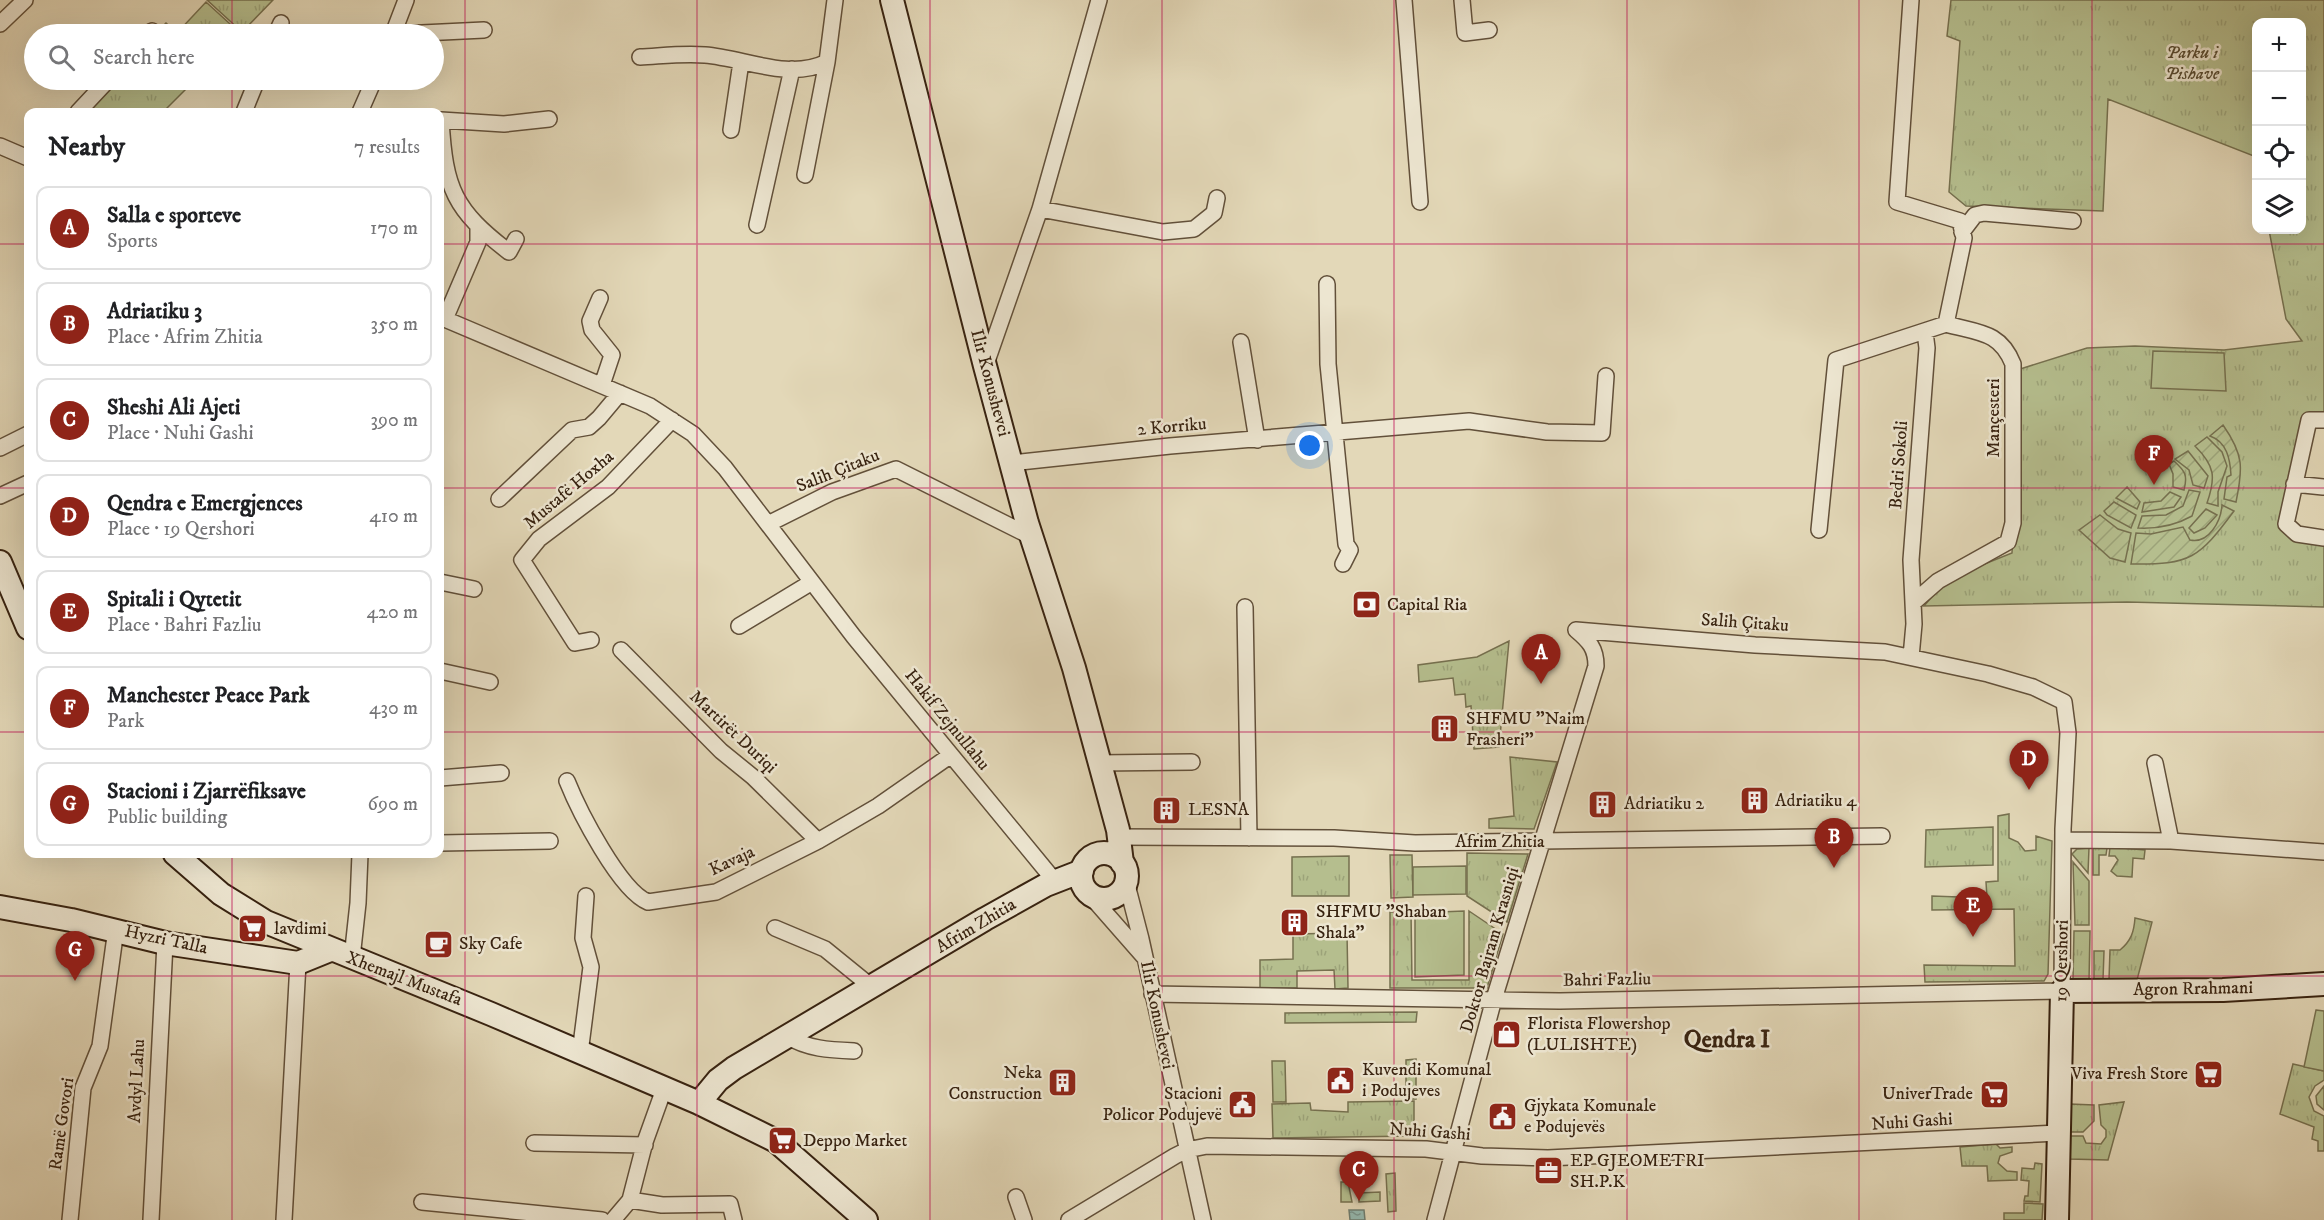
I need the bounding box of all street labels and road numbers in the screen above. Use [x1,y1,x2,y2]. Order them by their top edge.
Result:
street label: Ilir Konushevci [965,327,1015,439]
street label: Mançesteri [1983,378,2005,458]
street label: 2 Korriku [1136,413,1208,441]
street label: Bedri Sokoli [1885,420,1913,510]
street label: Salih Çitaku [793,444,883,498]
street label: Mustafë Hoxha [519,446,619,534]
street label: Salih Çitaku [1700,609,1790,637]
street label: Hakif Zejnullahu [900,665,995,775]
street label: Martirët Duriqi [685,686,781,778]
street label: Afrim Zhitia [1455,831,1545,853]
street label: Kavaja [706,841,759,881]
street label: Doktor Bajram Krasniqi [1456,865,1524,1035]
street label: Afrim Zhitia [932,893,1020,958]
street label: Hyzri Talla [122,920,210,960]
street label: 19 Qershori [2050,920,2074,1002]
street label: Xhemajl Mustafa [343,947,465,1011]
street label: Ilir Konushevci [1135,959,1179,1071]
street label: Bahri Fazliu [1563,968,1652,992]
street label: Agron Rrahmani [2133,977,2253,1001]
street label: Avdyl Lahu [124,1038,150,1123]
street label: Ramë Govori [45,1076,79,1172]
street label: Nuhi Gashi [1871,1108,1953,1136]
street label: Nuhi Gashi [1389,1118,1471,1146]

